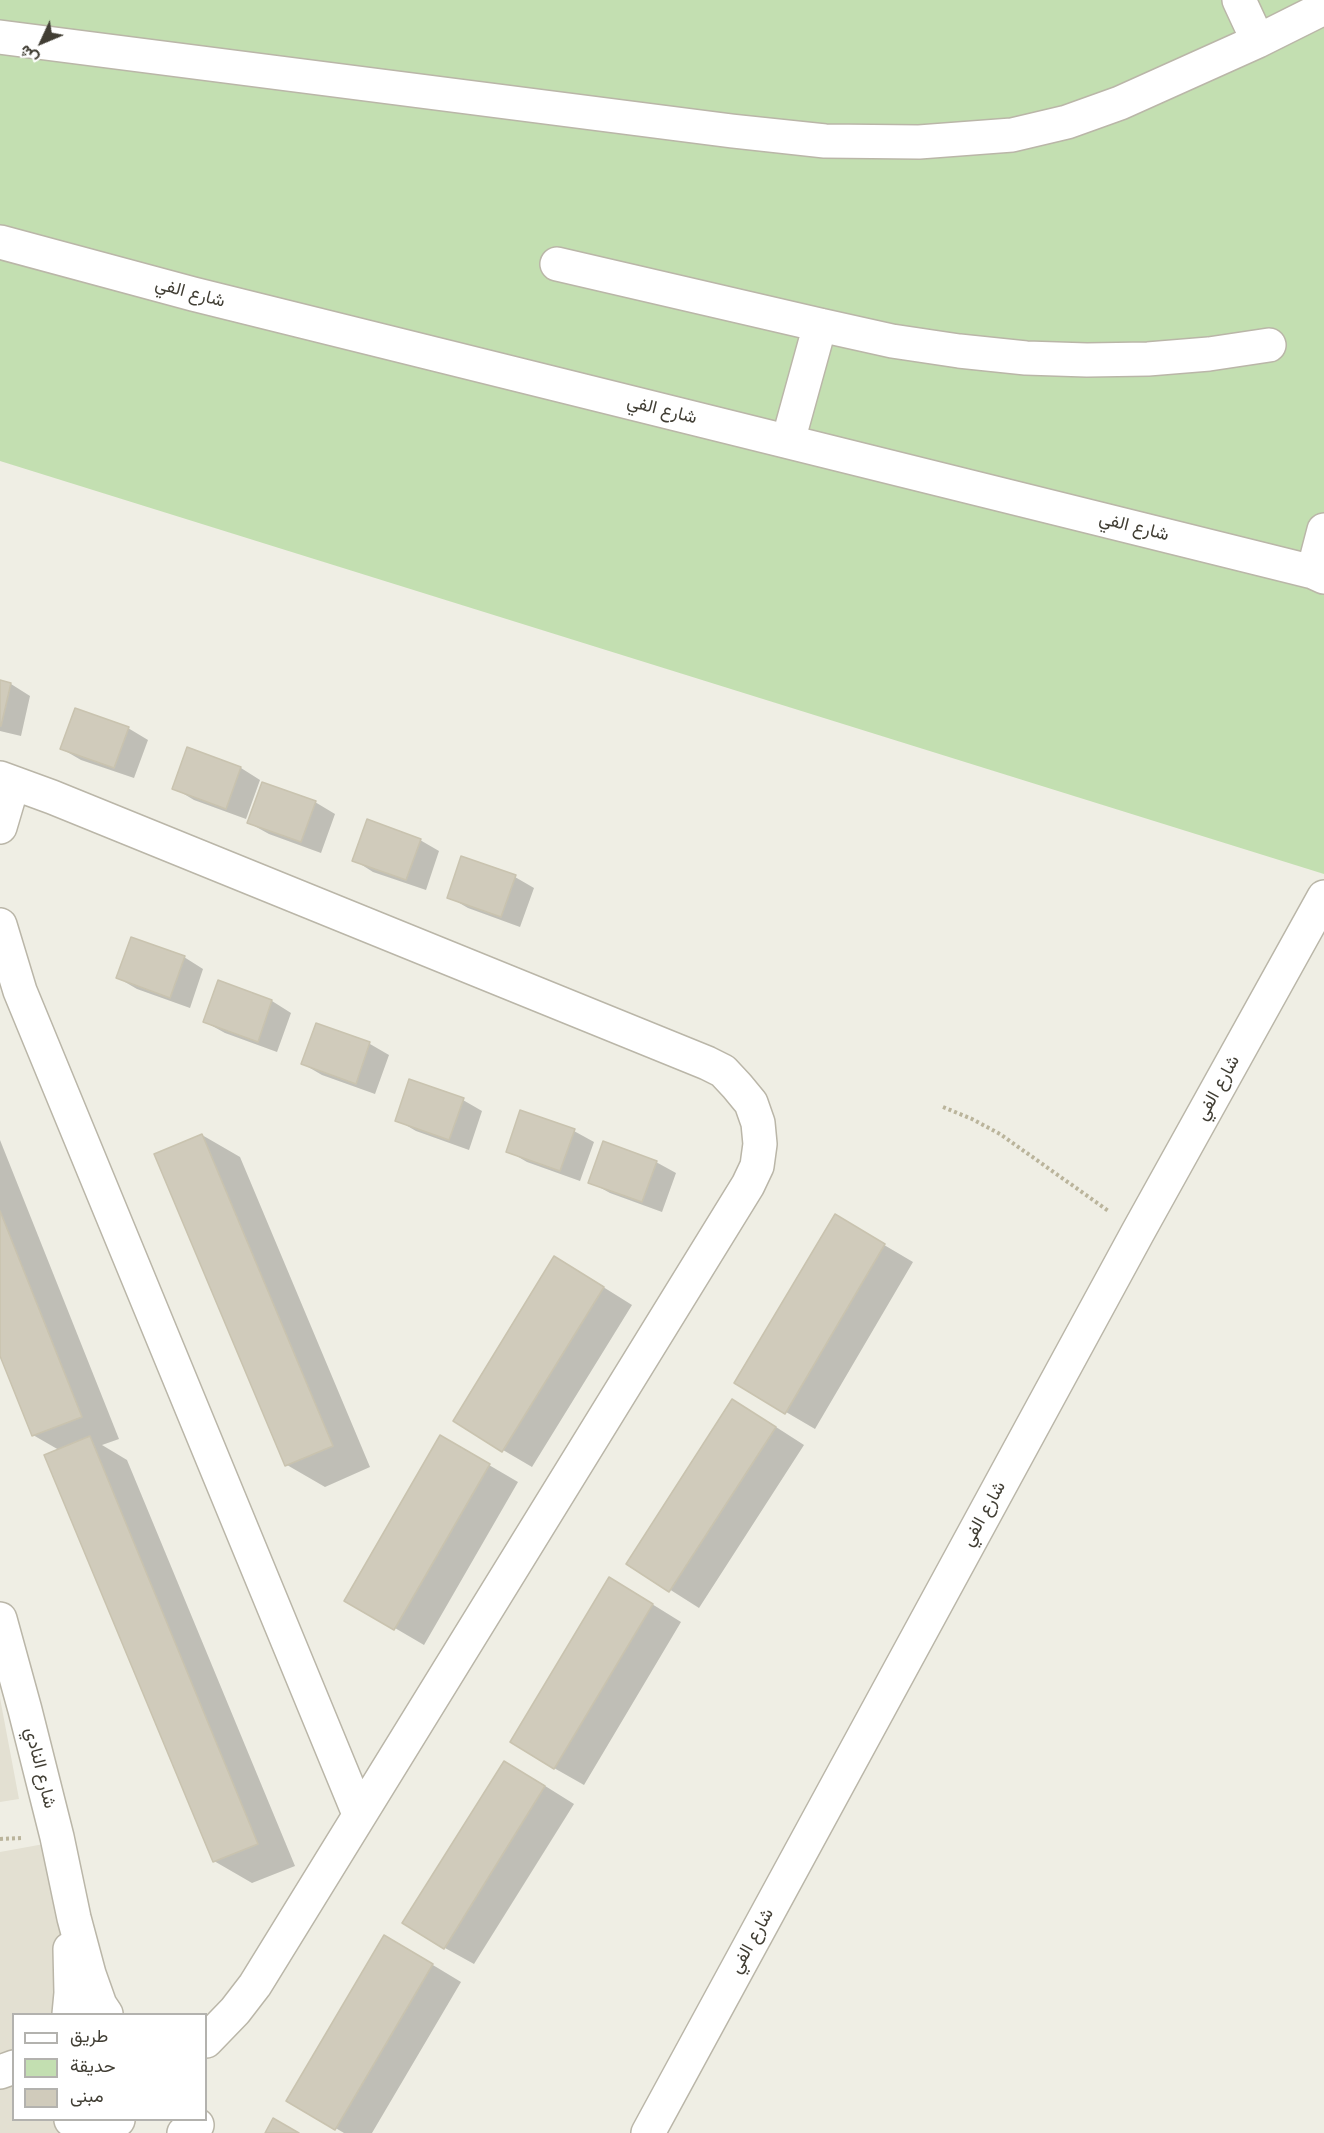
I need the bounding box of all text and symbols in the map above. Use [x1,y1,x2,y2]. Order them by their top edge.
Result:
north arrow [12,12,72,72]
text: ش [16,42,41,68]
street label: شارع الفي [153,273,227,313]
street label: شارع الفي [625,391,699,429]
street label: شارع الفي [1097,508,1171,546]
street label: شارع الفي [1191,1052,1245,1124]
street label: شارع الفي [957,1478,1011,1550]
street label: شارع النادي [20,1725,60,1811]
street label: شارع الفي [725,1905,779,1977]
legend [12,2013,207,2121]
text: طريق [70,2026,108,2046]
text: حديقة [70,2056,116,2076]
text: مبنى [70,2086,104,2106]

